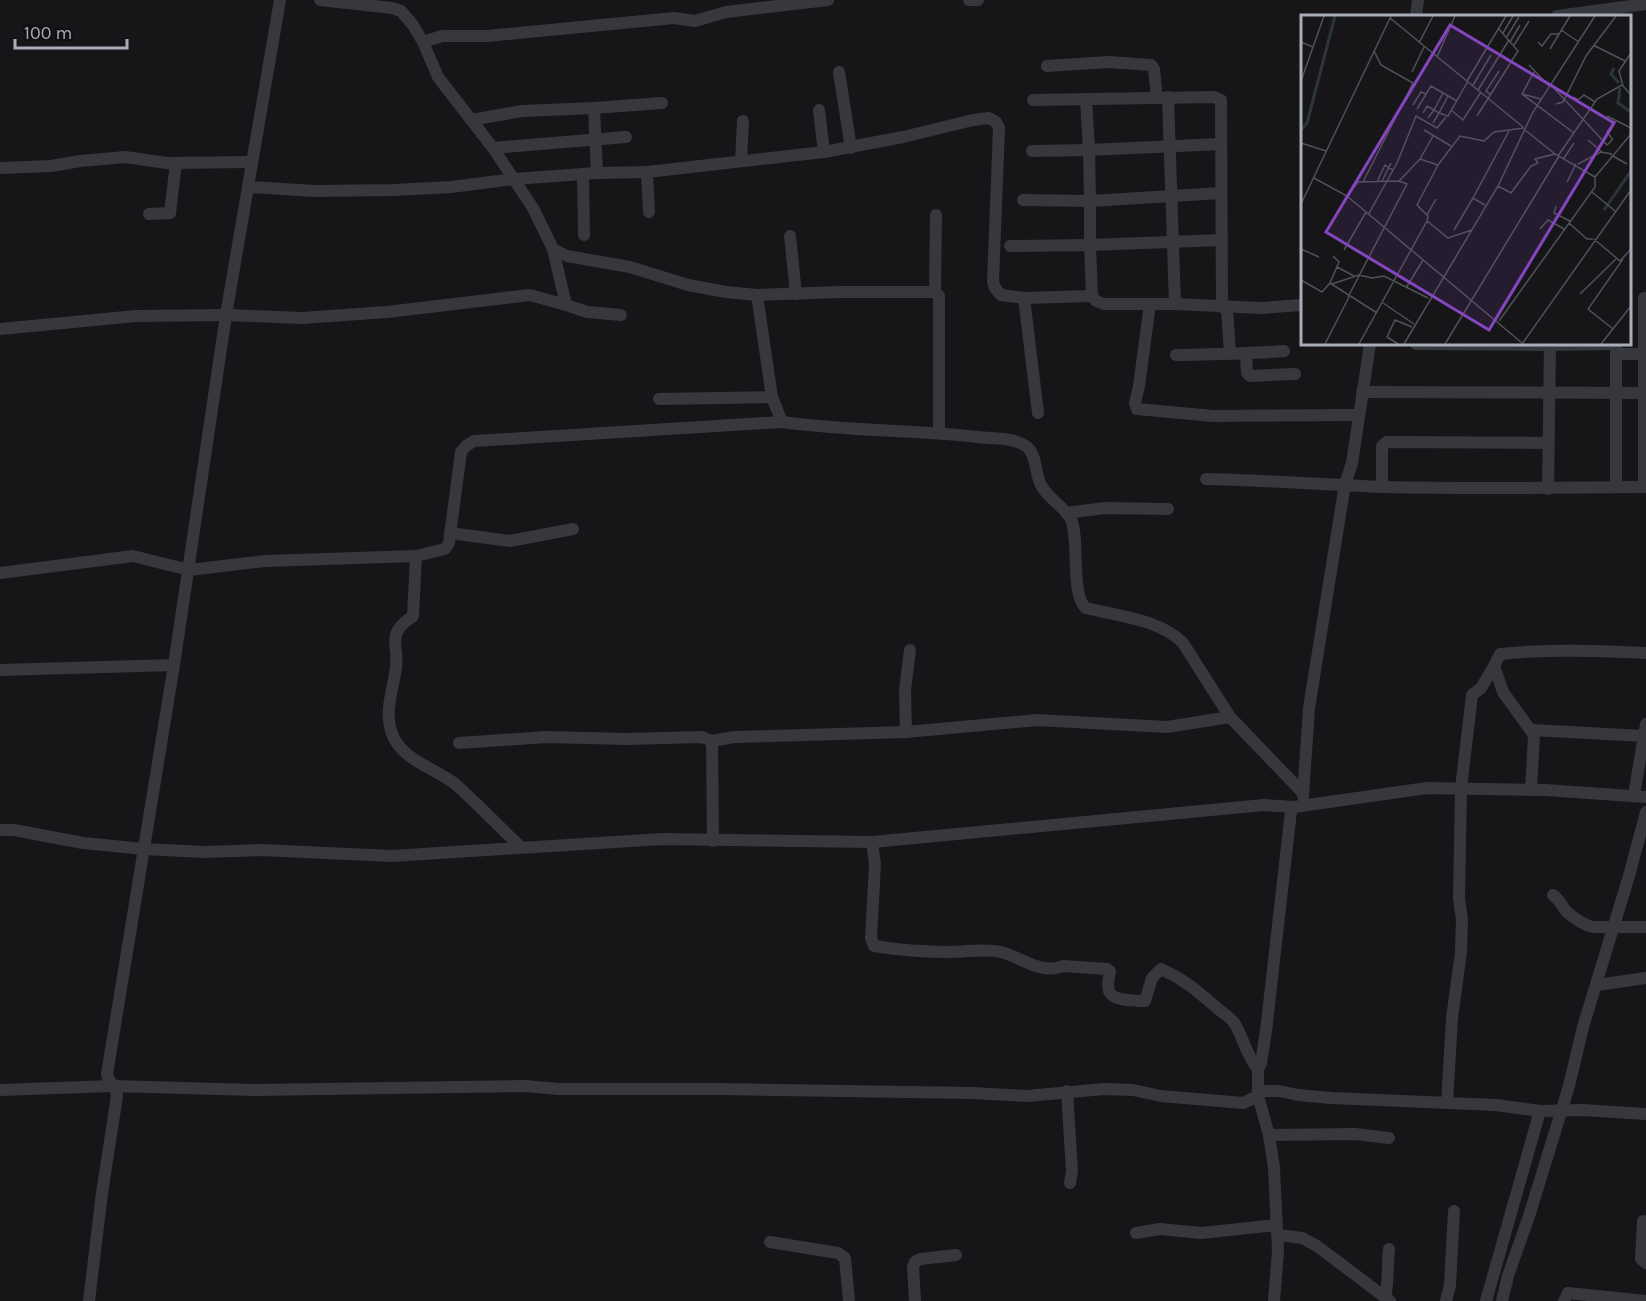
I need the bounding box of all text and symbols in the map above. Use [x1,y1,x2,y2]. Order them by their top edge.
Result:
scale bar [15,12,128,50]
inset map [1301,15,1631,345]
text: 100 m [24,22,72,44]

